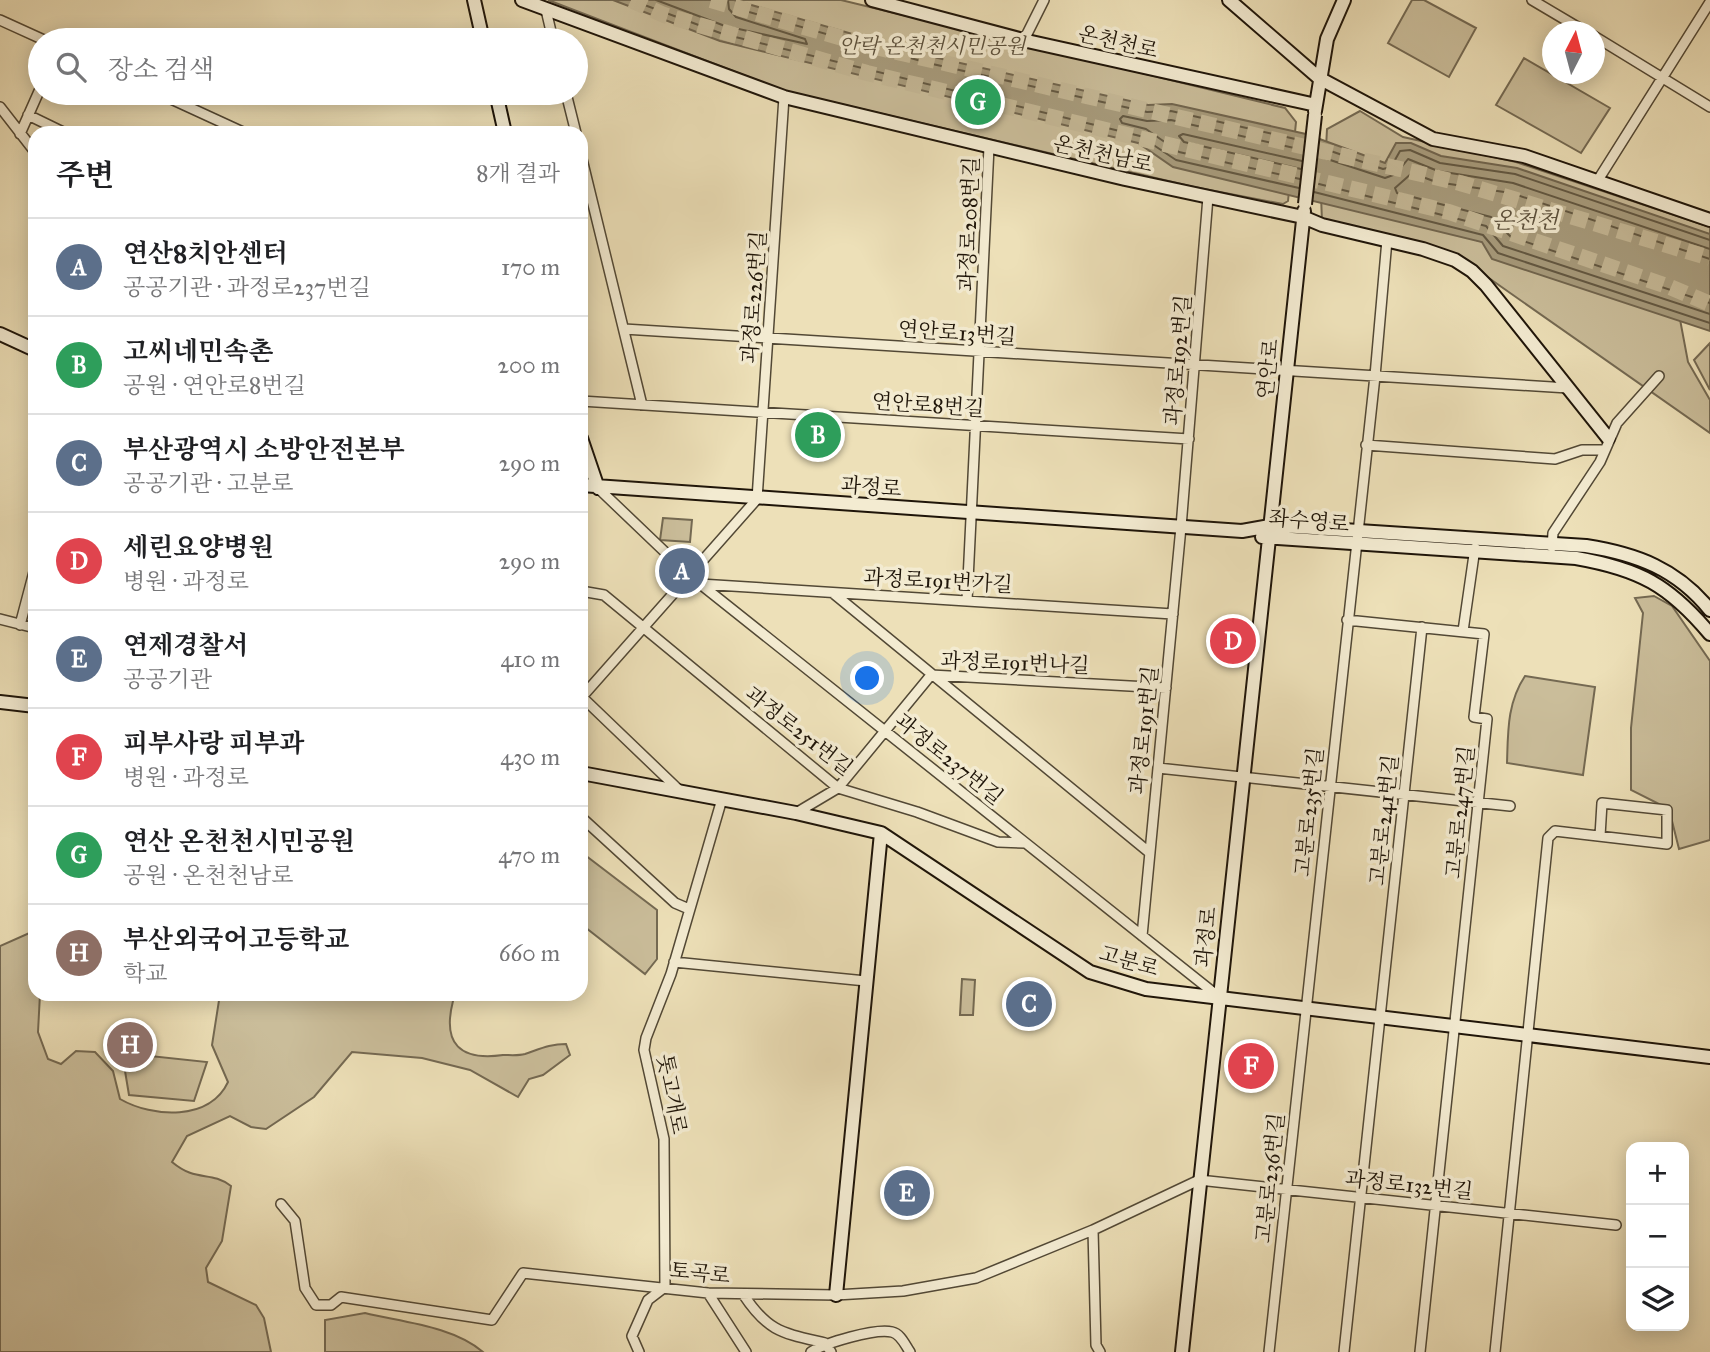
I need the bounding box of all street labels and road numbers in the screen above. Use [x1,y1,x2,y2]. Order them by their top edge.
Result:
street label: 온천천로 [1076,20,1160,64]
street label: 온천천남로 [1051,130,1155,178]
street label: 과정로208번길 [954,156,984,292]
street label: 과정로226번길 [736,230,772,364]
street label: 과정로192번길 [1159,294,1197,426]
street label: 연안로13번길 [897,316,1017,350]
street label: 연안로 [1252,337,1284,401]
street label: 연안로8번길 [871,388,985,422]
street label: 과정로 [840,472,902,502]
street label: 좌수영로 [1267,505,1351,537]
street label: 과정로191번가길 [863,564,1013,598]
street label: 과정로191번나길 [940,647,1090,679]
street label: 과정로191번길 [1124,664,1164,796]
street label: 과정로251번길 [740,681,858,781]
street label: 과정로237번길 [890,708,1008,810]
street label: 고분로247번길 [1440,744,1480,880]
street label: 고분로235번길 [1289,746,1329,878]
street label: 고분로241번길 [1364,753,1404,887]
street label: 과정로 [1190,905,1222,969]
street label: 고분로 [1096,940,1162,982]
street label: 톳고개로 [651,1052,693,1136]
street label: 고분로236번길 [1250,1112,1290,1244]
street label: 과정로132번길 [1344,1165,1474,1205]
street label: 토곡로 [668,1257,732,1289]

